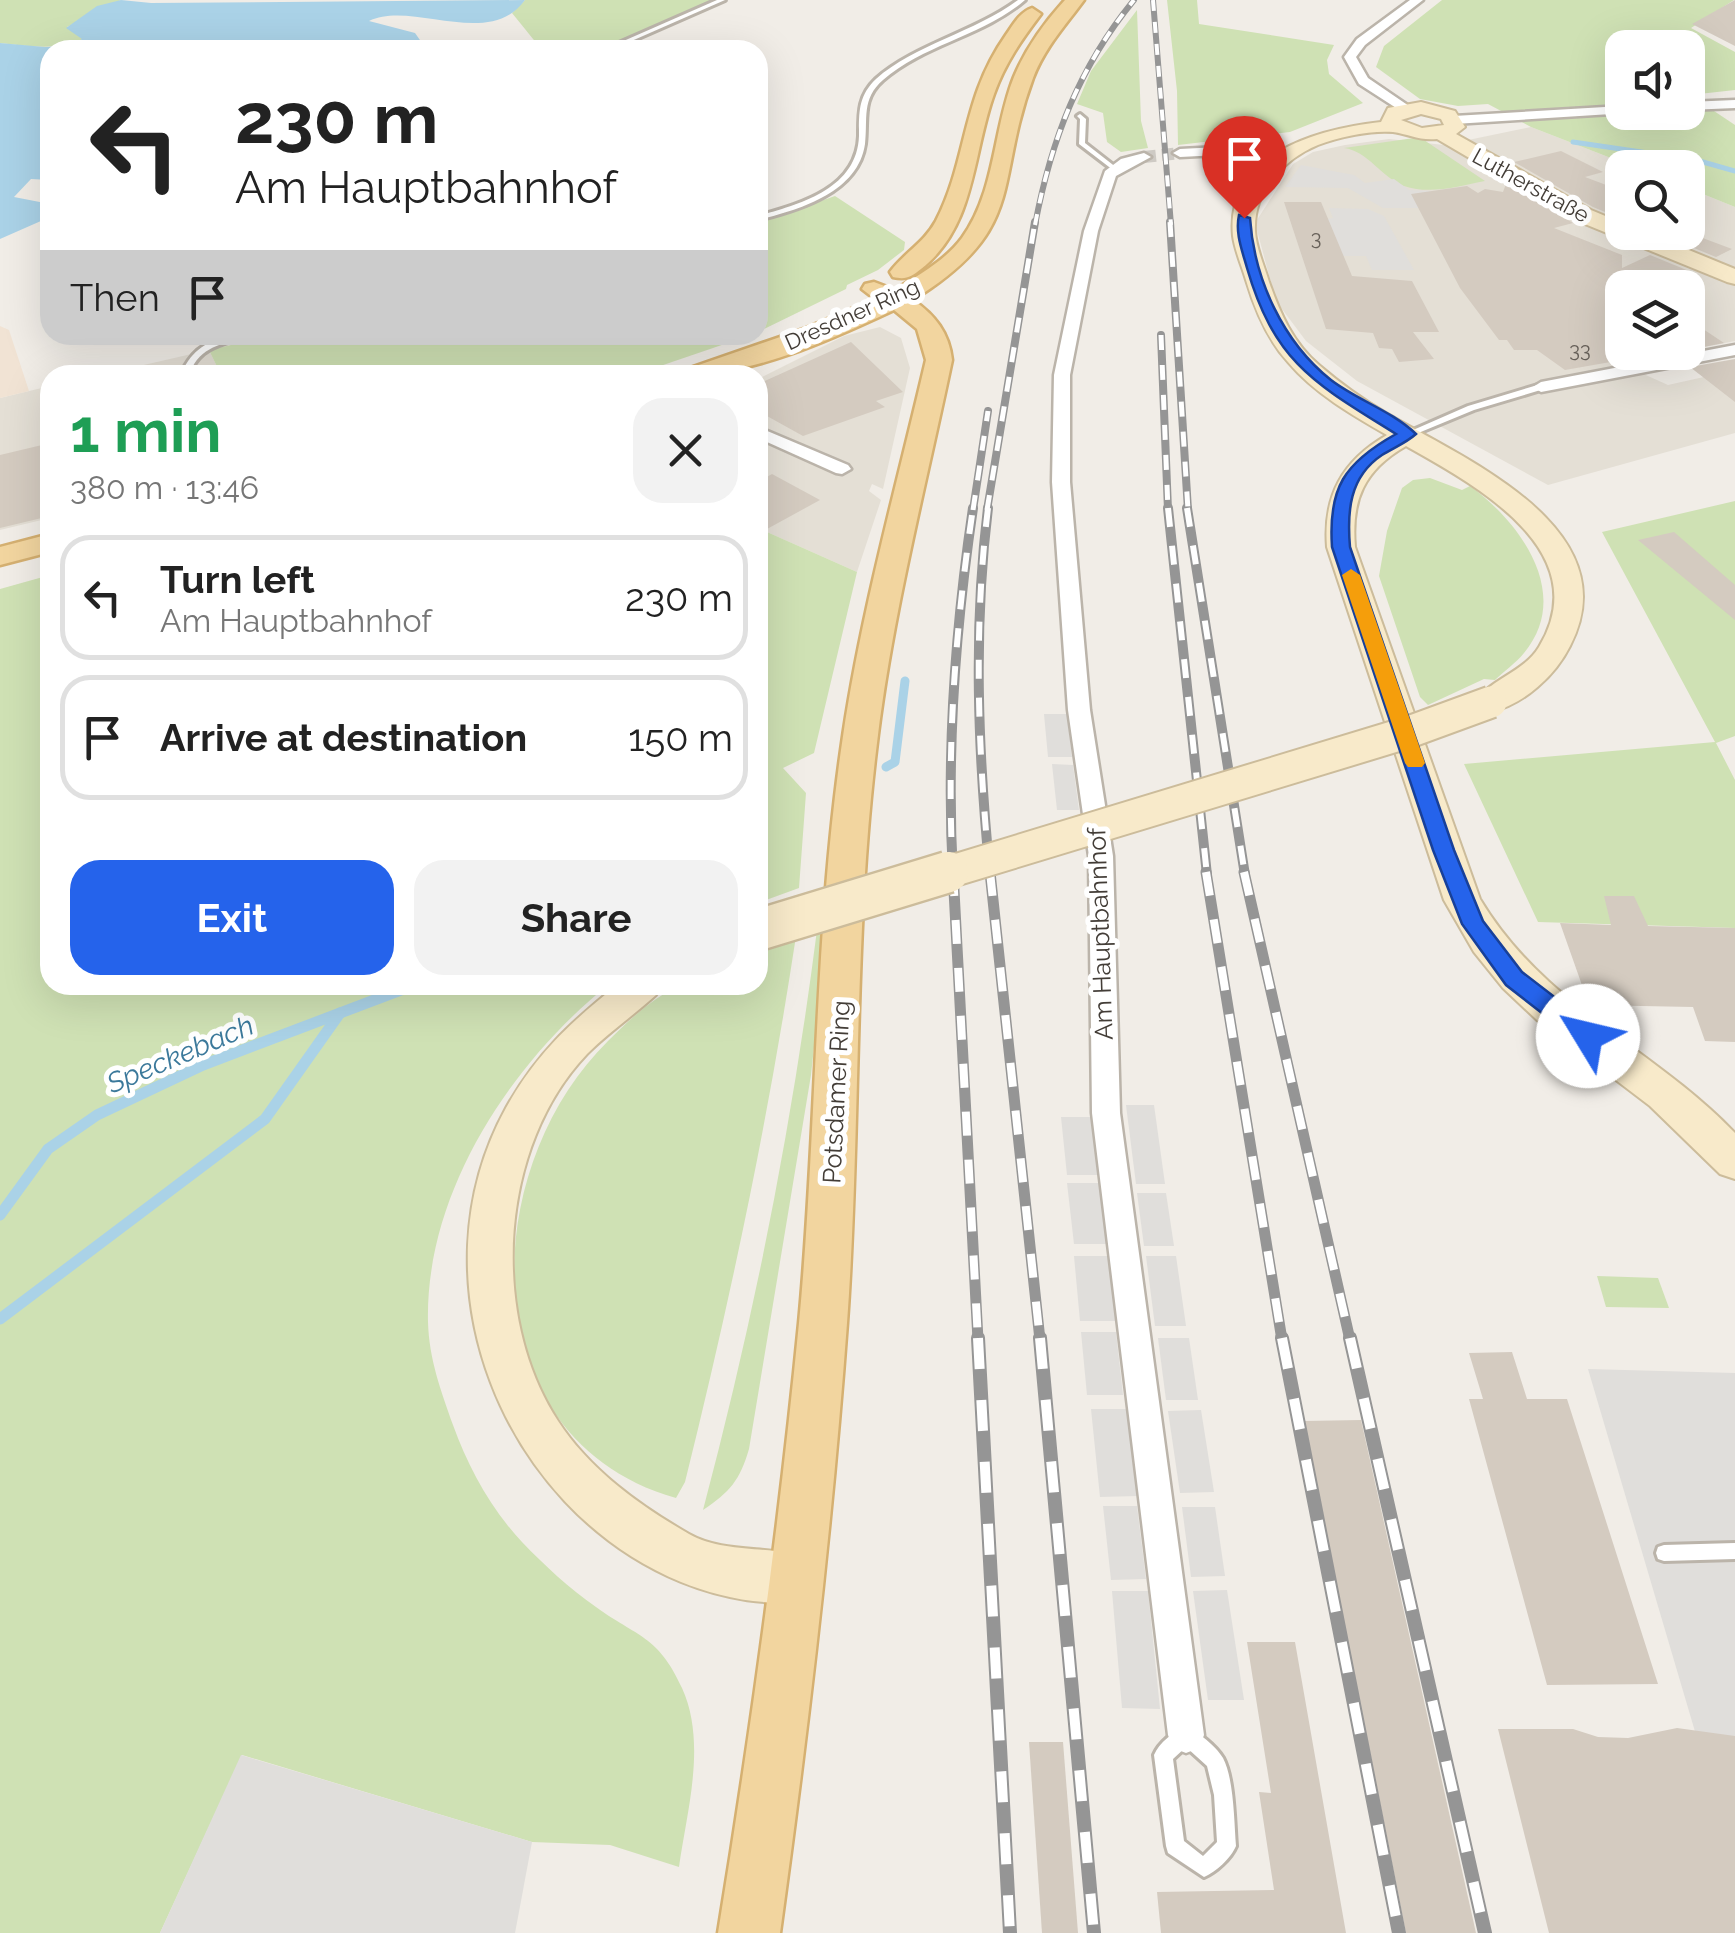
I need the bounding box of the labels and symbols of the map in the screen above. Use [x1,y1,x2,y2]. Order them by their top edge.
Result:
pin [1202,116,1287,219]
street label: Lutherstraße [1468,142,1594,228]
house number: 3 [1311,226,1321,250]
street label: Dresdner Ring [781,273,923,355]
house number: 33 [1569,338,1591,362]
street label: Am Hauptbahnhof [1081,826,1119,1041]
position arrow [1536,984,1640,1088]
street label: Potsdamer Ring [816,1000,856,1184]
water label: Speckebach [101,1009,259,1101]

